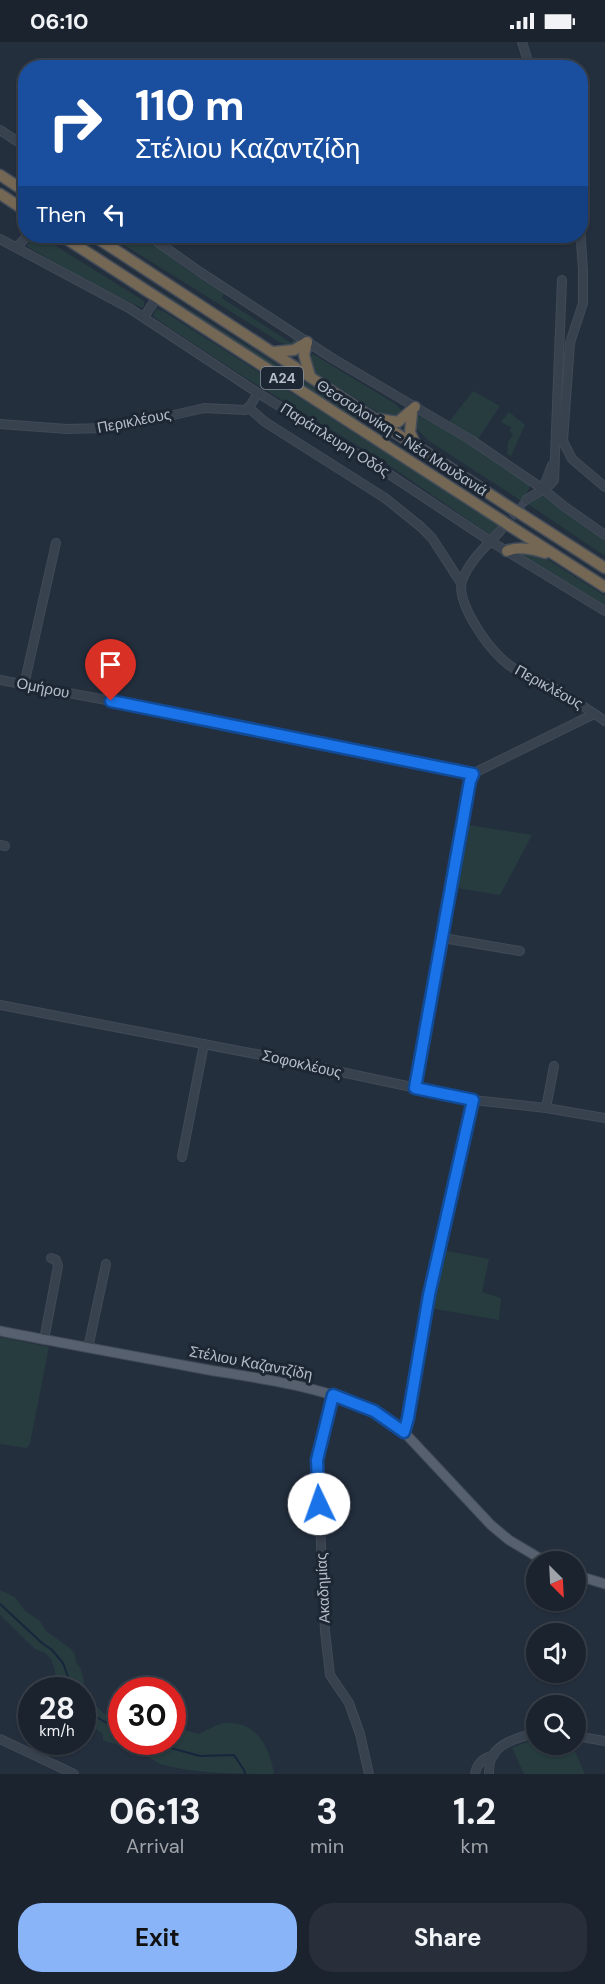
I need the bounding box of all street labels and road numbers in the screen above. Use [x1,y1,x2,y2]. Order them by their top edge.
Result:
road number: Α24 [261,367,303,389]
street label: Θεσσαλονίκη - Νέα Μουδανιά [313,375,491,501]
street label: Παράπλευρη Οδός [277,398,393,482]
street label: Περικλέους [95,404,173,438]
street label: Περικλέους [511,660,587,714]
street label: Ομήρου [15,673,71,703]
street label: Σοφοκλέους [260,1045,344,1083]
street label: Στέλιου Καζαντζίδη [188,1341,314,1385]
street label: Ακαδημίας [311,1552,335,1624]

